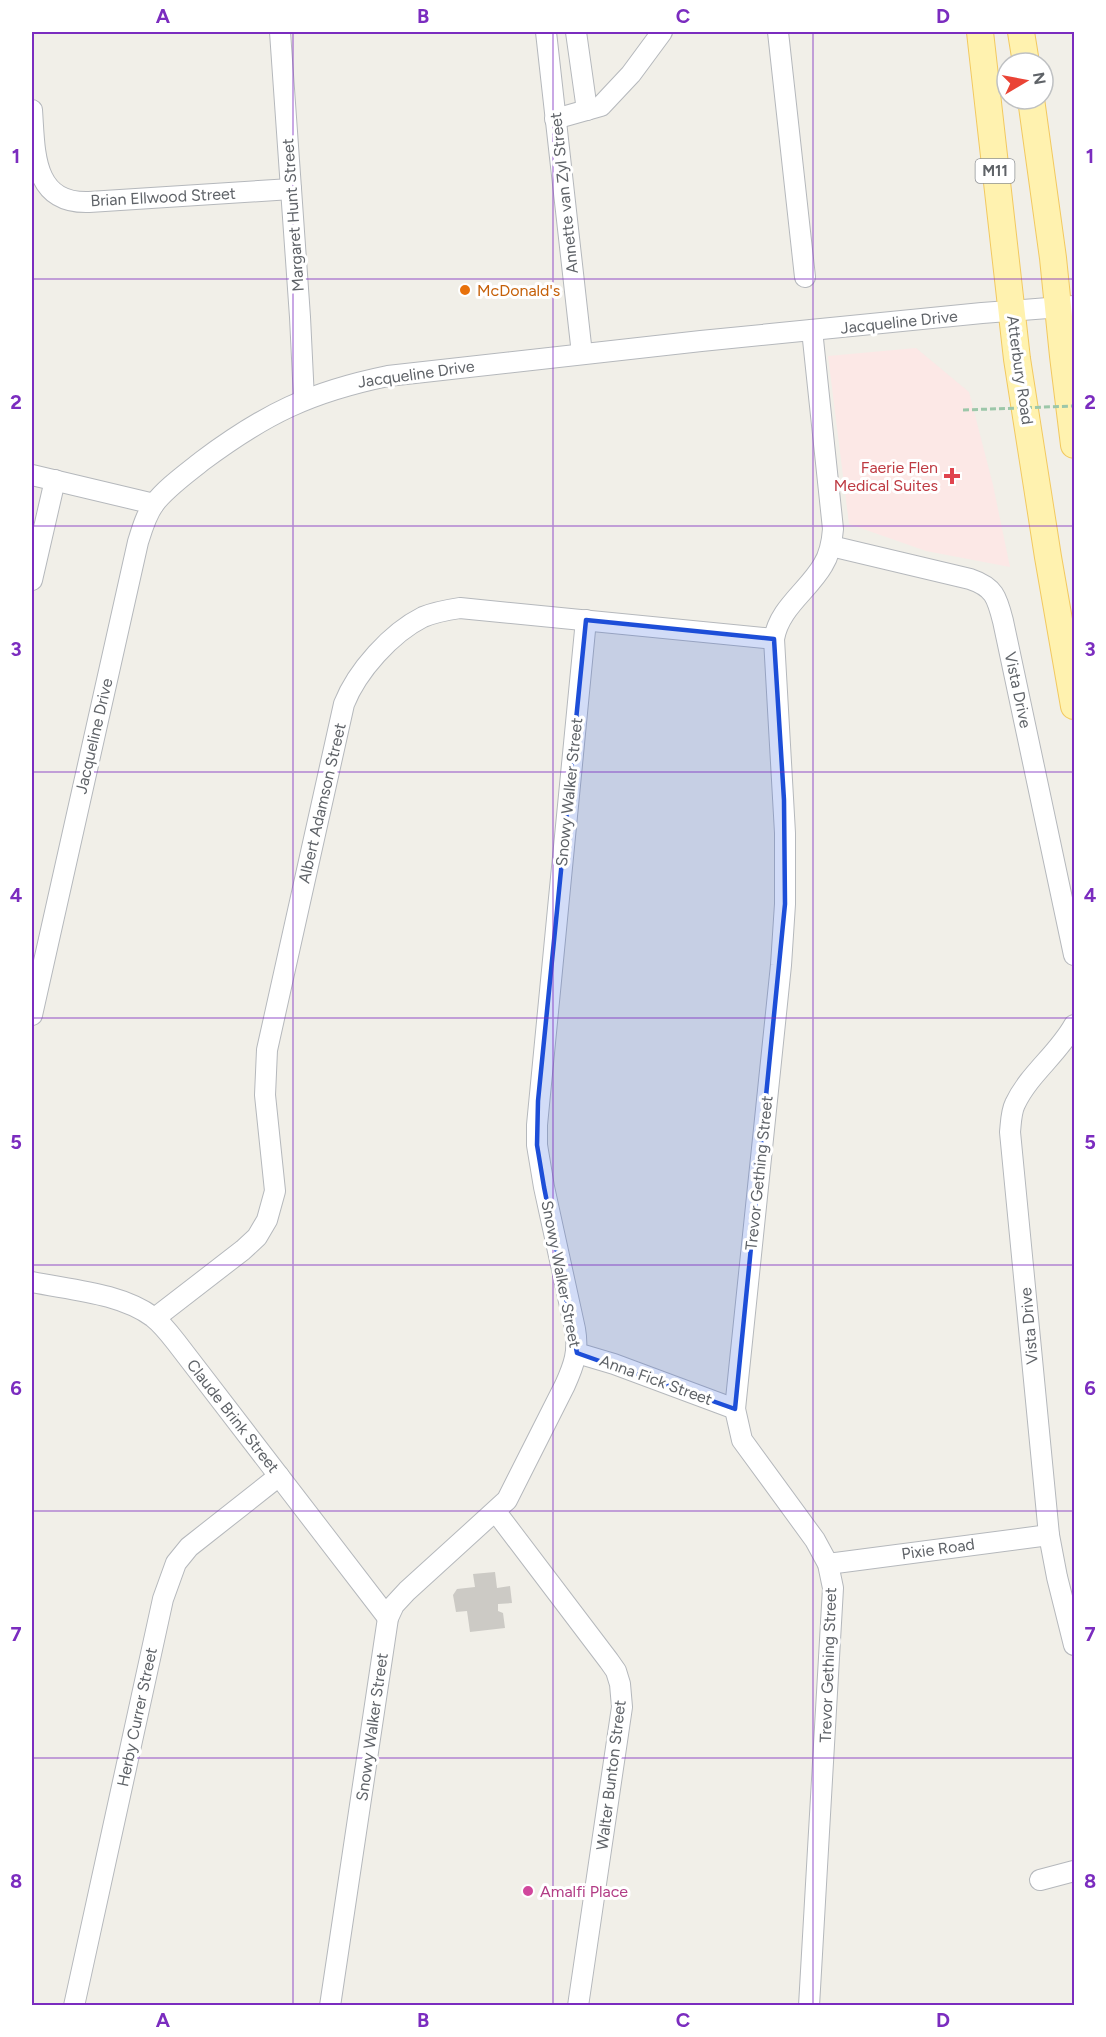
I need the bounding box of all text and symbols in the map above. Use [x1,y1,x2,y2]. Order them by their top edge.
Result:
text: A [156,4,171,28]
text: B [417,4,429,28]
text: C [676,4,690,28]
text: D [936,4,950,28]
north arrow [995,51,1055,111]
text: N [1029,71,1050,86]
street label: Annette van Zyl Street [546,111,582,275]
street label: Margaret Hunt Street [278,138,308,292]
text: 1 [12,144,20,168]
text: 1 [1086,144,1094,168]
road number: M11 [976,159,1014,183]
street label: Brian Ellwood Street [90,184,236,210]
place label: McDonald's [477,281,560,300]
marker: McDonald's [458,283,472,297]
street label: Jacqueline Drive [839,306,959,338]
street label: Atterbury Road [1003,314,1037,426]
street label: Jacqueline Drive [356,356,476,392]
text: 2 [10,390,22,414]
text: 2 [1084,390,1096,414]
place label: Faerie Flen Medical Suites [834,458,938,495]
marker: Faerie Flen Medical Suites [943,467,961,485]
text: 3 [10,637,22,661]
text: 3 [1084,637,1096,661]
street label: Vista Drive [1001,650,1035,730]
street label: Jacqueline Drive [71,676,117,796]
street label: Snowy Walker Street [552,717,586,867]
street label: Albert Adamson Street [294,721,350,885]
text: 4 [10,883,23,907]
text: 4 [1084,883,1097,907]
street label: Trevor Gething Street [741,1095,777,1251]
text: 5 [10,1130,22,1154]
text: 5 [1084,1130,1096,1154]
street label: Snowy Walker Street [537,1199,585,1349]
street label: Vista Drive [1016,1286,1042,1365]
street label: Anna Fick Street [597,1351,715,1409]
street label: Claude Brink Street [183,1356,283,1476]
text: 6 [10,1376,22,1400]
text: 6 [1084,1376,1096,1400]
street label: Pixie Road [900,1534,976,1564]
street label: Trevor Gething Street [816,1587,840,1743]
text: 7 [10,1622,22,1646]
text: 7 [1084,1622,1096,1646]
street label: Herby Currer Street [113,1646,161,1788]
street label: Snowy Walker Street [352,1652,392,1802]
street label: Walter Bunton Street [592,1699,630,1851]
text: 8 [10,1869,22,1893]
text: 8 [1084,1869,1096,1893]
place label: Amalfi Place [540,1882,628,1901]
marker: Amalfi Place [521,1884,535,1898]
text: A [156,2008,171,2032]
text: B [417,2008,429,2032]
text: C [676,2008,690,2032]
text: D [936,2008,950,2032]

